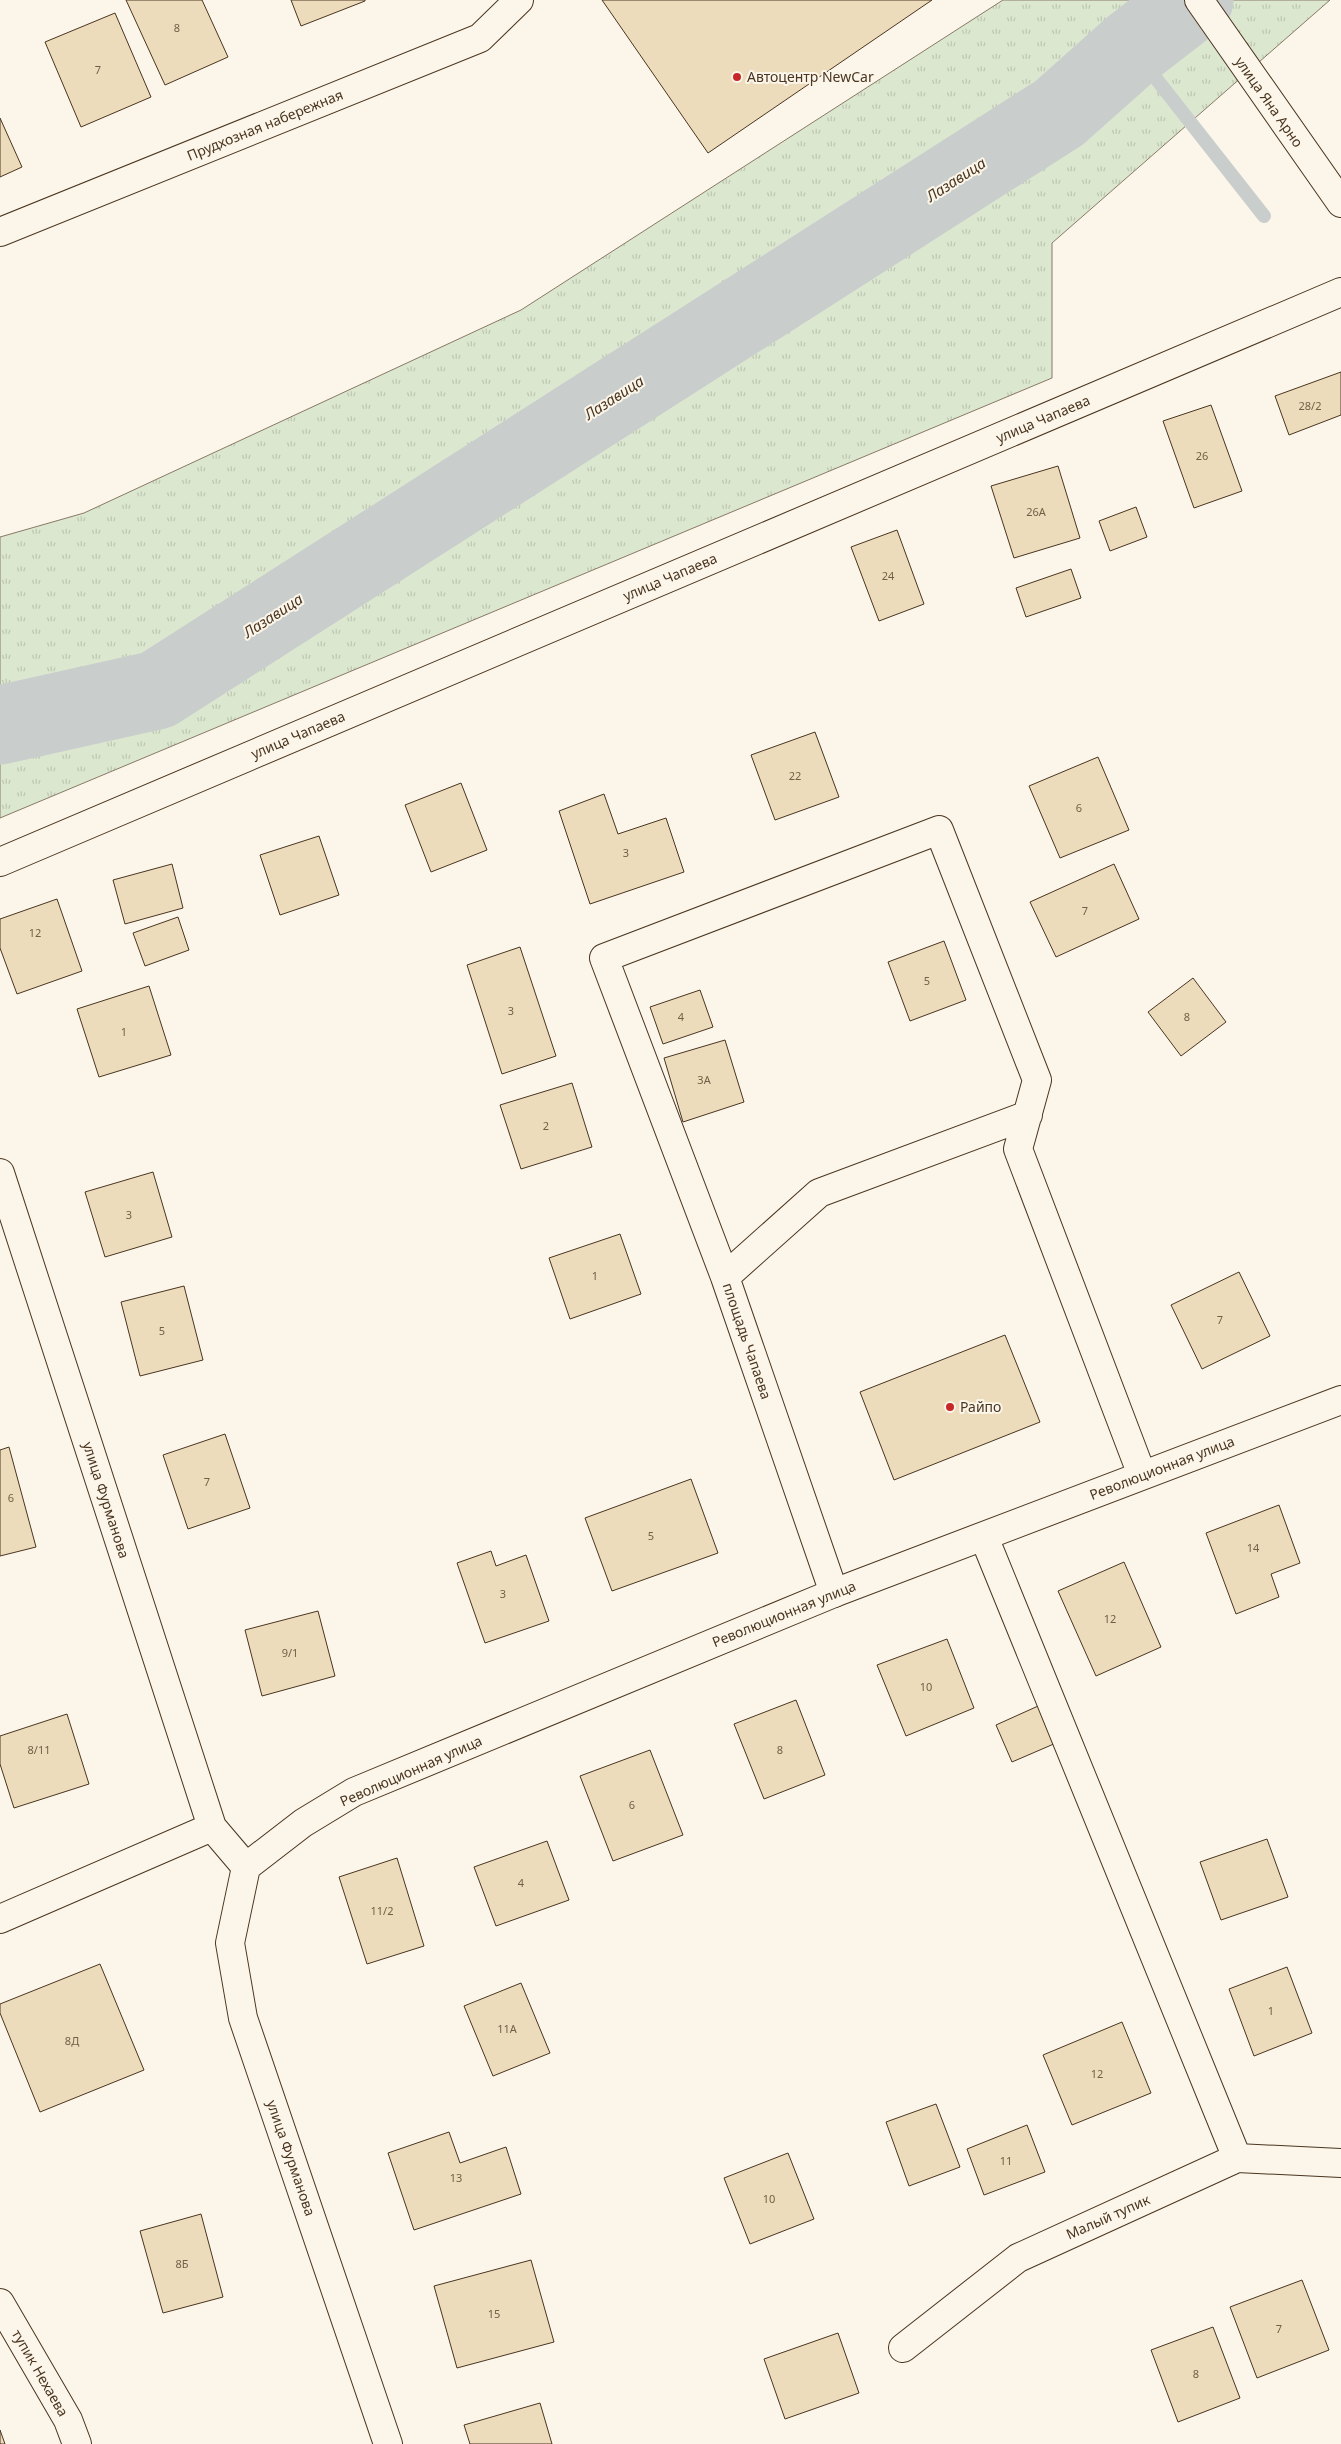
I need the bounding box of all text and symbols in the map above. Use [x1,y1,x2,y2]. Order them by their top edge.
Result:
house number: 8 [174,20,180,35]
street label: улица Яна Арно [1231,53,1308,151]
house number: 7 [95,62,101,77]
place label: Автоцентр NewCar [747,67,874,86]
marker: Автоцентр NewCar [731,71,743,83]
street label: Прудхозная набережная [184,84,346,165]
water label: Лазавица [921,152,990,206]
water label: Лазавица [579,370,648,424]
street label: улица Чапаева [993,390,1093,447]
house number: 28/2 [1299,398,1321,413]
house number: 26 [1196,448,1208,463]
house number: 26А [1026,504,1047,519]
street label: улица Чапаева [620,548,720,605]
house number: 24 [882,568,895,583]
water label: Лазавица [238,588,307,642]
street label: улица Чапаева [248,706,348,763]
house number: 22 [789,768,801,783]
house number: 6 [1076,800,1082,815]
house number: 3 [623,845,629,860]
house number: 7 [1082,903,1088,918]
house number: 12 [29,925,41,940]
house number: 5 [924,973,930,988]
house number: 3 [508,1003,514,1018]
house number: 4 [678,1009,685,1024]
house number: 8 [1184,1009,1190,1024]
house number: 1 [121,1024,127,1039]
house number: 3А [697,1072,712,1087]
house number: 2 [543,1118,549,1133]
house number: 3 [126,1207,132,1222]
house number: 1 [592,1268,598,1283]
street label: площадь Чапаева [719,1280,776,1402]
house number: 7 [1217,1312,1223,1327]
house number: 5 [159,1323,165,1338]
place label: Райпо [960,1397,1001,1416]
marker: Райпо [944,1401,956,1413]
street label: Революционная улица [1087,1431,1237,1504]
street label: улица Фурманова [79,1439,134,1561]
house number: 7 [204,1474,210,1489]
house number: 6 [8,1490,14,1505]
house number: 5 [648,1528,654,1543]
house number: 14 [1247,1540,1260,1555]
street label: Революционная улица [709,1576,859,1651]
house number: 3 [500,1586,506,1601]
house number: 12 [1104,1611,1116,1626]
house number: 9/1 [282,1645,298,1660]
house number: 10 [920,1679,932,1694]
street label: Революционная улица [337,1731,485,1810]
house number: 8/11 [28,1742,50,1757]
house number: 8 [777,1742,783,1757]
house number: 6 [629,1797,635,1812]
house number: 4 [518,1875,525,1890]
house number: 11/2 [371,1903,393,1918]
house number: 1 [1268,2003,1274,2018]
house number: 11А [497,2021,518,2036]
house number: 8Д [65,2033,79,2048]
house number: 12 [1091,2066,1103,2081]
street label: улица Фурманова [263,2097,320,2218]
house number: 11 [1000,2153,1012,2168]
house number: 13 [450,2170,462,2185]
street label: Малый тупик [1063,2189,1153,2244]
house number: 10 [763,2191,775,2206]
house number: 8Б [175,2256,189,2271]
house number: 15 [488,2306,500,2321]
house number: 7 [1276,2321,1282,2336]
street label: тупик Нехаева [8,2326,73,2420]
house number: 8 [1193,2366,1199,2381]

